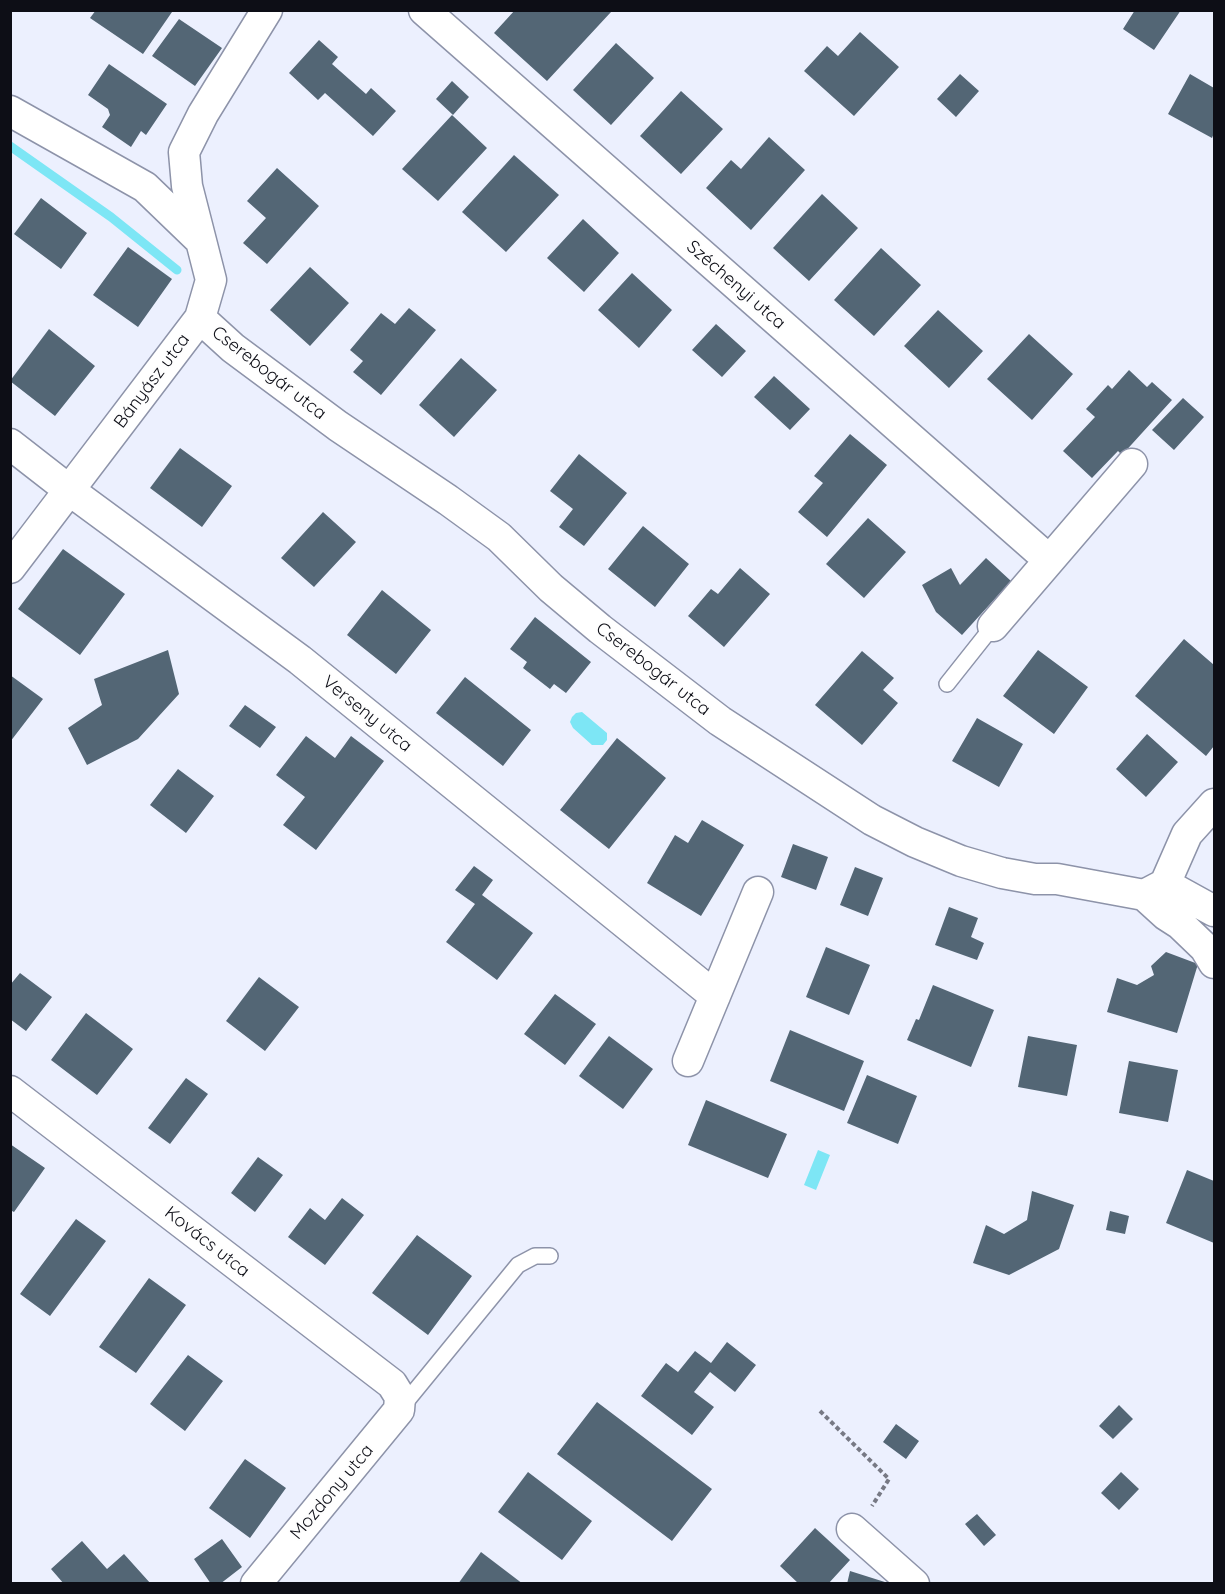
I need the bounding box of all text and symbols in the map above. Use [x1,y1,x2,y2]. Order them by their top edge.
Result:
street label: Széchenyi utca [682,236,790,334]
street label: Cserebogár utca [207,322,331,424]
street label: Bányász utca [110,330,194,432]
street label: Cserebogár utca [591,618,715,720]
street label: Verseny utca [318,671,416,757]
street label: Kovács utca [160,1202,254,1282]
street label: Mozdony utca [286,1440,378,1544]

